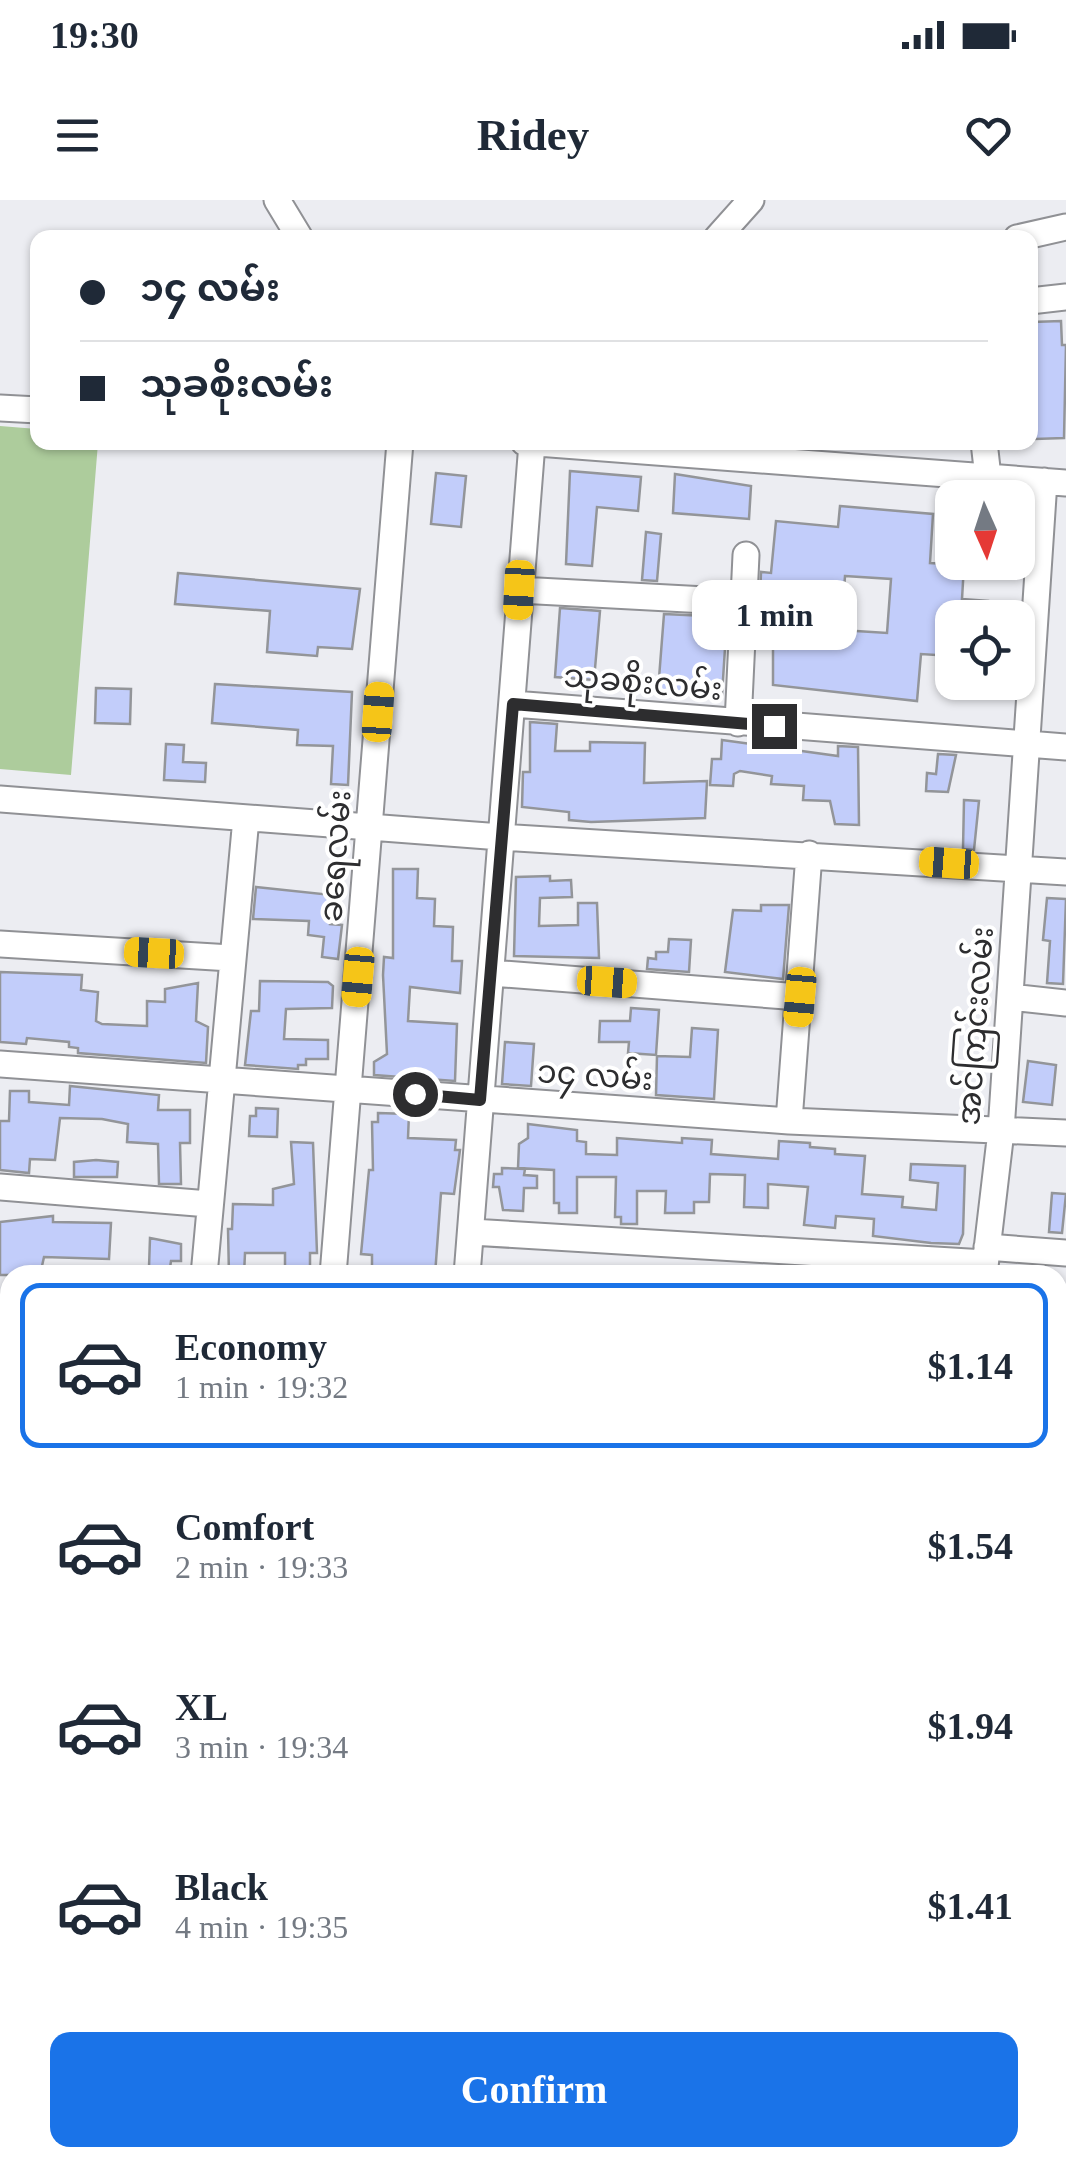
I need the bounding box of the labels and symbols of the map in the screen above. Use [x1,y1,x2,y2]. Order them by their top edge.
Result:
north arrow [935,480,1035,580]
car [502,559,536,621]
callout: 1 min [692,581,856,651]
street label: သုခစိုးလမ်း [561,652,724,715]
car [361,681,395,743]
route end [752,704,797,749]
street label: ခရေလမ်း [307,788,366,924]
car [918,846,980,880]
street label: အင်ကြင်းလမ်း [945,925,1008,1127]
car [123,936,185,970]
car [340,946,376,1008]
car [576,965,638,999]
car [782,966,818,1028]
street label: ၁၄ လမ်း [535,1048,655,1105]
route start [393,1072,438,1117]

